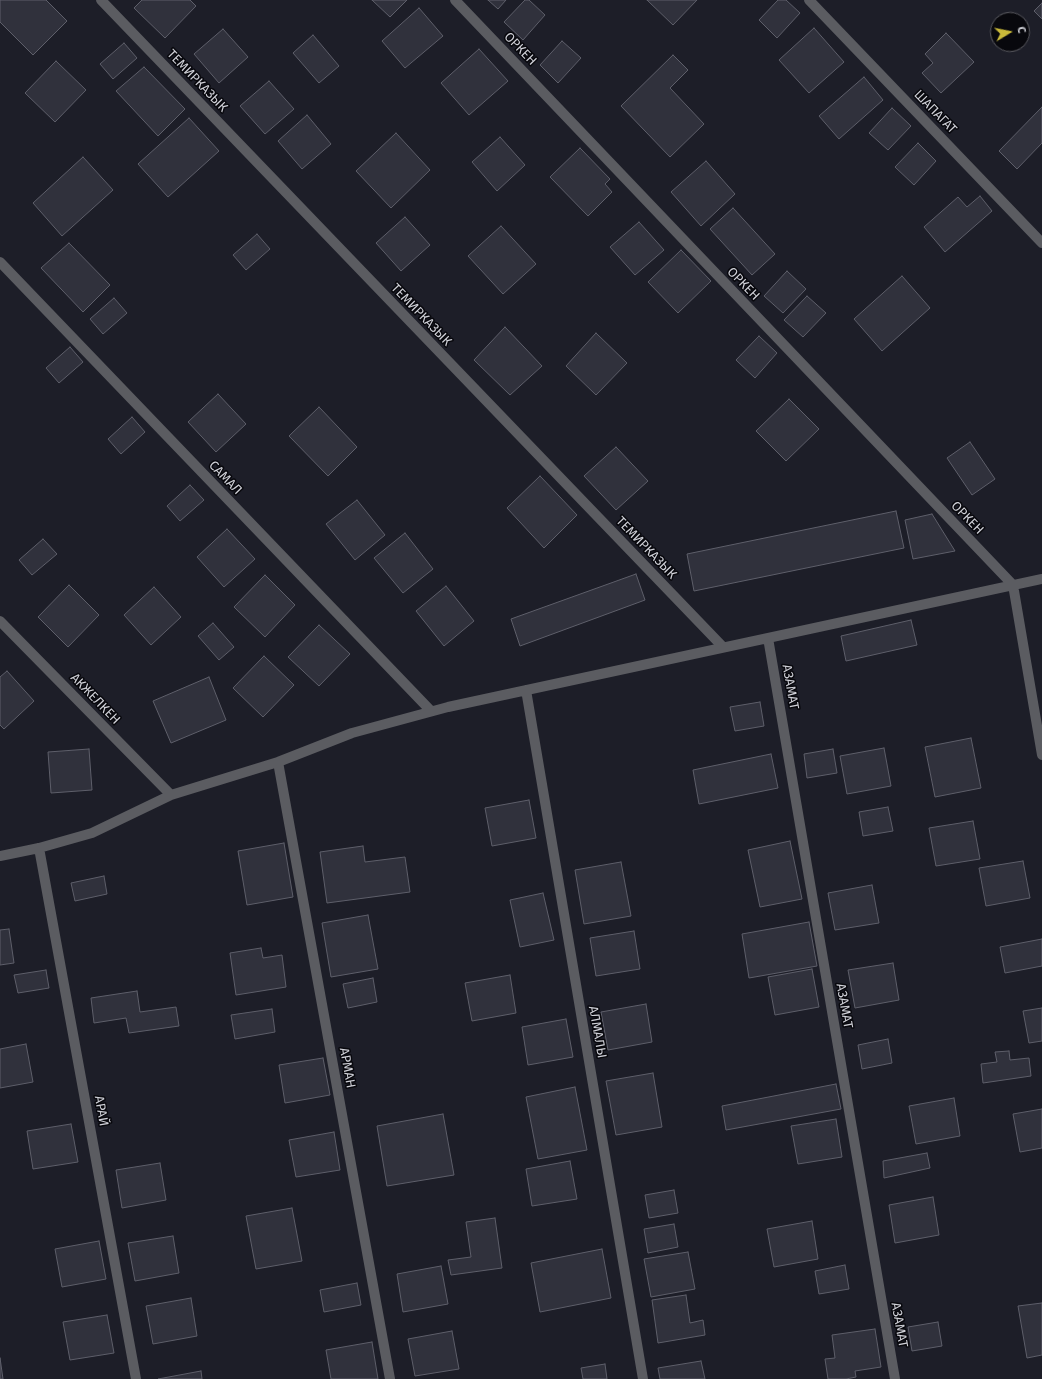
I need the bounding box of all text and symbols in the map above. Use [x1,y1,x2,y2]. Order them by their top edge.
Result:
north arrow [990,12,1030,52]
text: С [1014,26,1028,34]
street label: ОРКЕН [500,29,540,69]
street label: ТЕМИРКАЗЫК [163,47,231,115]
street label: ШАПАГАТ [910,87,960,137]
street label: ОРКЕН [723,264,763,304]
street label: ТЕМИРКАЗЫК [387,281,455,349]
street label: САМАЛ [205,458,245,498]
street label: ОРКЕН [947,498,987,538]
street label: ТЕМИРКАЗЫК [612,514,680,582]
street label: АЗАМАТ [778,663,802,711]
street label: АКЖЕЛКЕН [67,670,123,728]
street label: АЗАМАТ [832,982,856,1030]
street label: АЛМАЛЫ [585,1005,609,1059]
street label: АРМАН [336,1046,358,1090]
street label: АРАЙ [91,1095,111,1127]
street label: АЗАМАТ [887,1301,911,1349]

